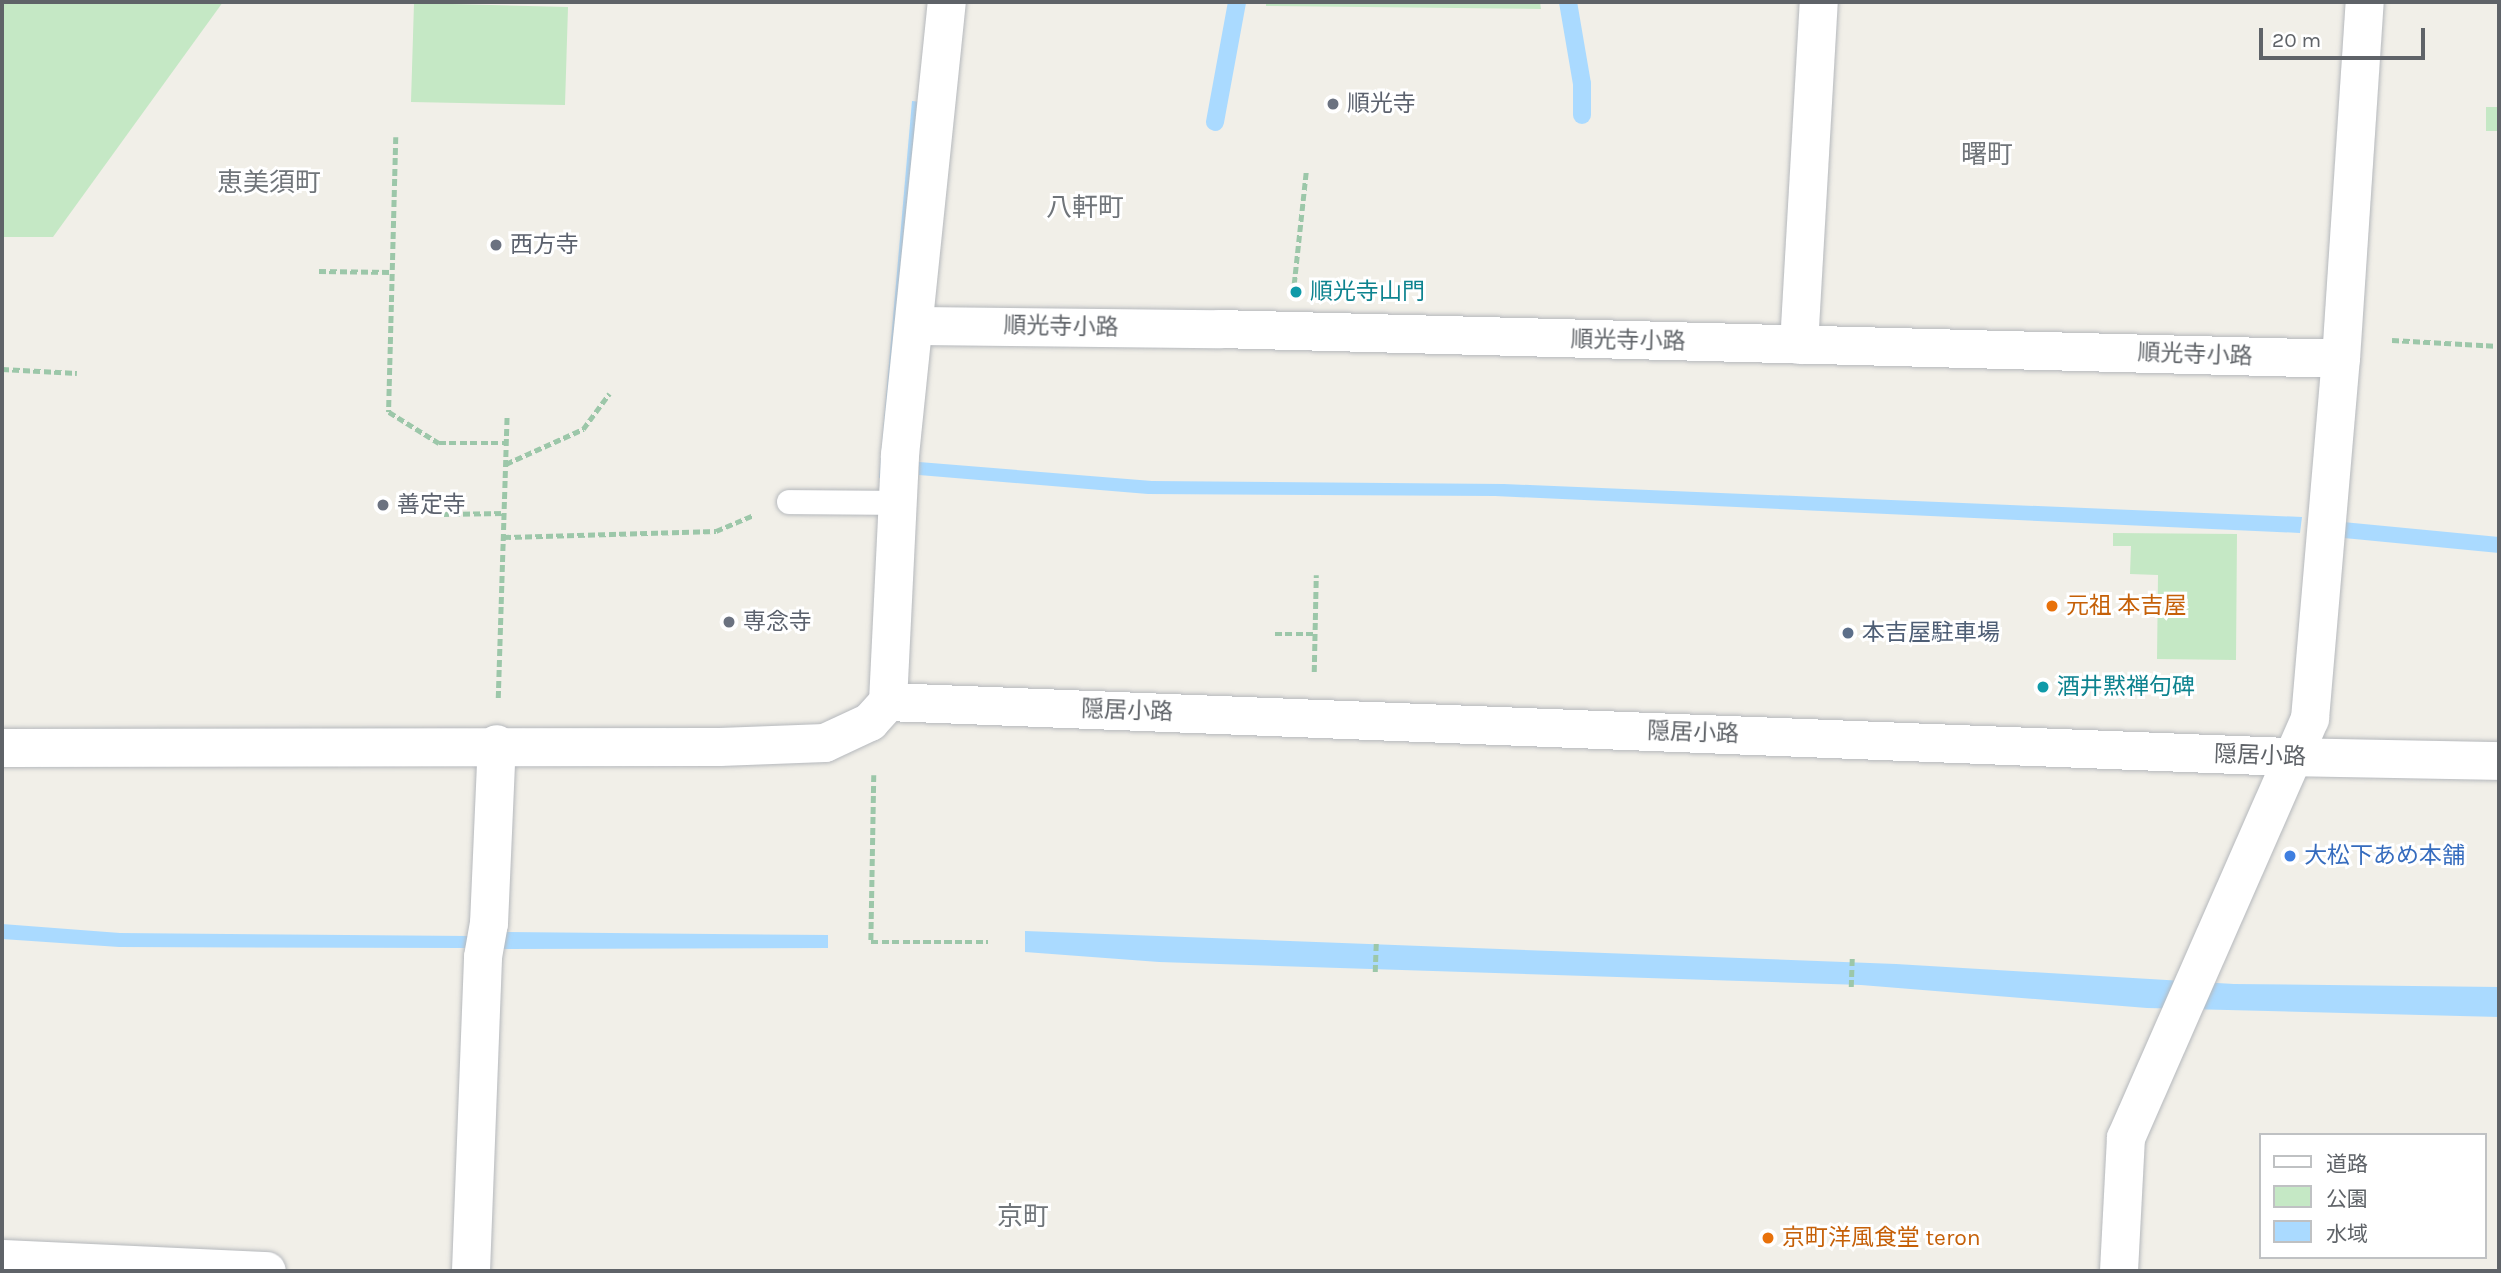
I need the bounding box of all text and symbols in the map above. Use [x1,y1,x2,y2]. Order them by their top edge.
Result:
scale bar [2263,14,2429,58]
text: 20 m [2272,28,2321,52]
place label: 順光寺 [1347,90,1416,118]
marker: 順光寺 [1325,96,1341,112]
district label: 曙町 [1961,139,2013,171]
district label: 恵美須町 [217,167,321,199]
district label: 八軒町 [1046,192,1124,224]
place label: 西方寺 [510,231,579,259]
marker: 西方寺 [488,237,504,253]
place label: 順光寺山門 [1310,278,1425,306]
marker: 順光寺山門 [1288,284,1304,300]
street label: 順光寺小路 [1003,312,1119,342]
street label: 順光寺小路 [1570,326,1686,356]
street label: 順光寺小路 [2137,339,2253,371]
place label: 善定寺 [397,491,466,519]
marker: 善定寺 [375,497,391,513]
place label: 元祖 本吉屋 [2066,592,2186,620]
marker: 元祖 本吉屋 [2044,598,2060,614]
place label: 専念寺 [743,608,812,636]
marker: 専念寺 [721,614,737,630]
place label: 本吉屋駐車場 [1862,619,2000,647]
marker: 本吉屋駐車場 [1840,625,1856,641]
place label: 酒井黙禅句碑 [2057,673,2195,701]
marker: 酒井黙禅句碑 [2035,679,2051,695]
street label: 隠居小路 [1081,696,1173,726]
street label: 隠居小路 [1647,718,1739,748]
street label: 隠居小路 [2214,741,2306,771]
place label: 大松下あめ本舗 [2304,842,2465,870]
marker: 大松下あめ本舗 [2282,848,2298,864]
legend [2260,1133,2487,1259]
text: 道路 [2326,1152,2368,1176]
text: 公園 [2326,1187,2368,1211]
district label: 京町 [997,1201,1049,1233]
text: 水域 [2326,1222,2368,1246]
place label: 京町洋風食堂 teron [1782,1224,1981,1252]
marker: 京町洋風食堂 teron [1760,1230,1776,1246]

